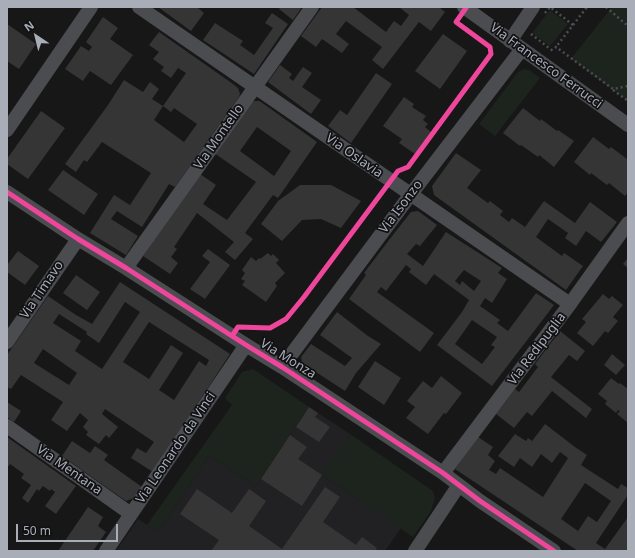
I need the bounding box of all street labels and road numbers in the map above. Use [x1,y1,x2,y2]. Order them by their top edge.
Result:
street label: Via Francesco Ferrucci [487,20,605,112]
street label: Via Montello [191,101,247,173]
street label: Via Oslavia [322,131,386,181]
street label: Via Isonzo [376,177,426,237]
street label: Via Timavo [17,258,67,322]
street label: Via Redipuglia [505,310,569,388]
street label: Via Monza [257,336,319,382]
street label: Via Leonardo da Vinci [133,389,219,507]
street label: Via Mentana [33,442,105,498]

